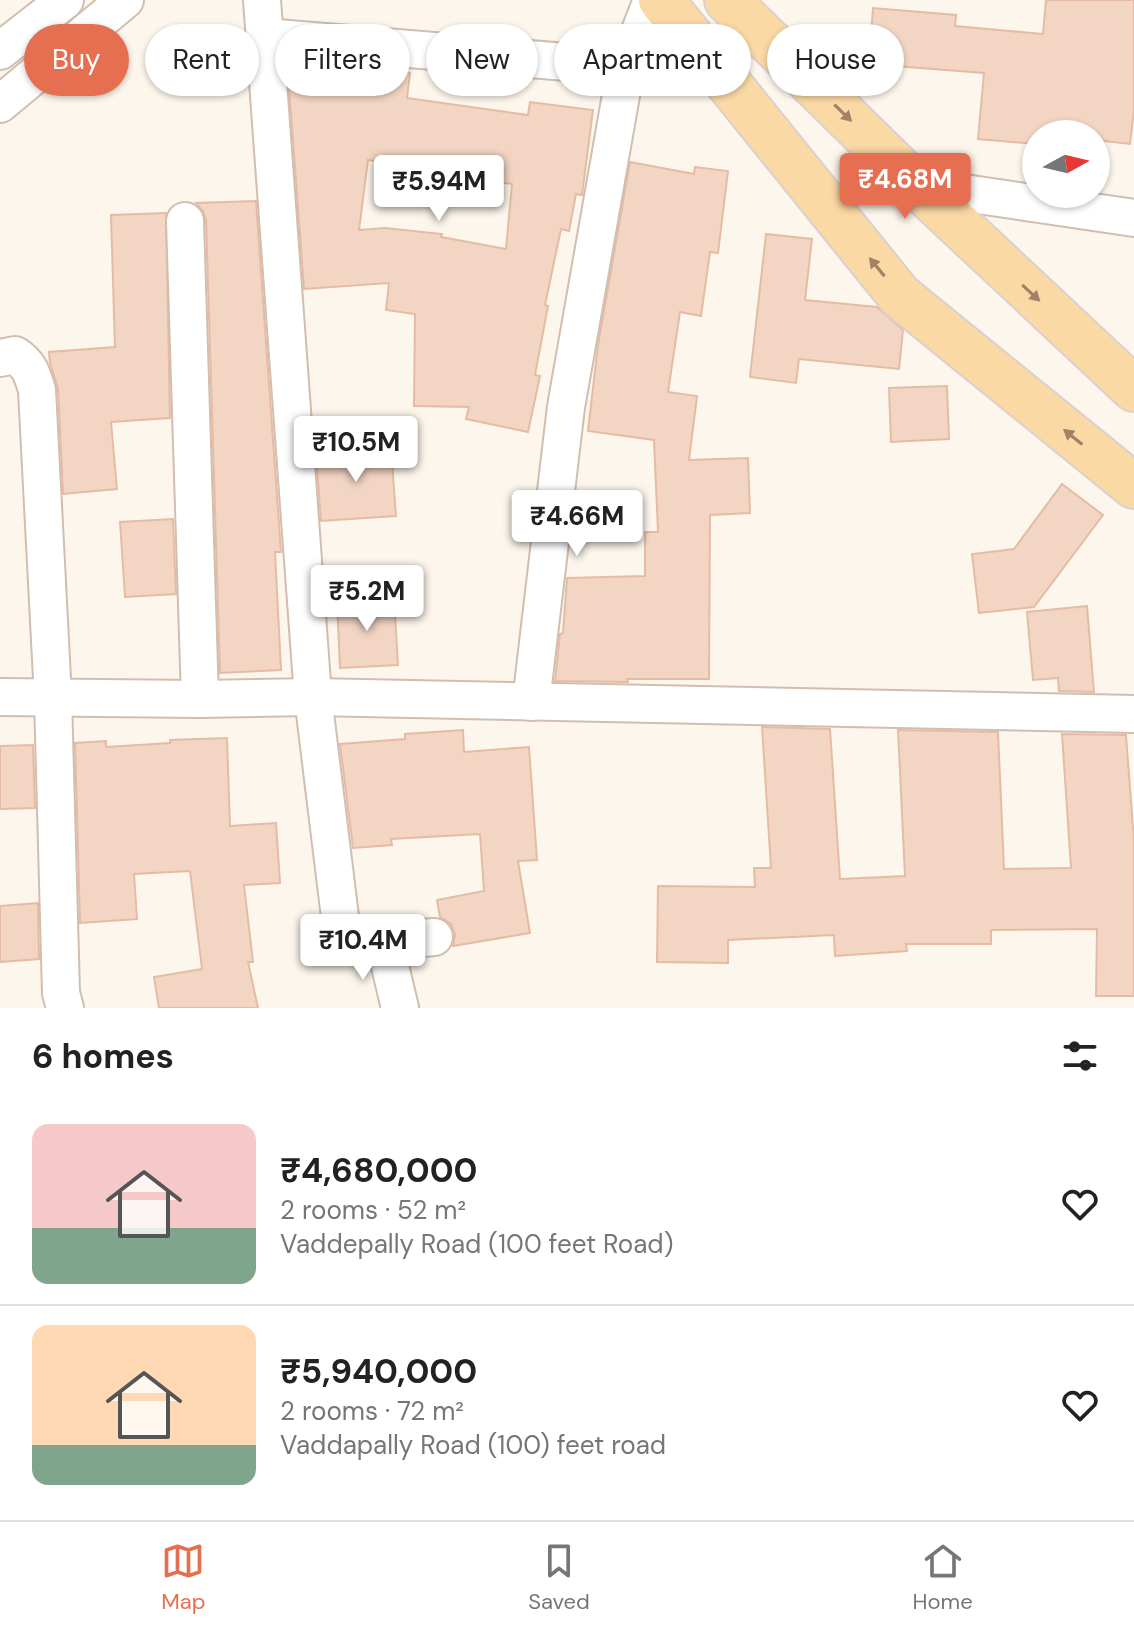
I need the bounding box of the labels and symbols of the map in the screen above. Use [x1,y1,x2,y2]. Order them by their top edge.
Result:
one-way arrow [833,103,852,122]
north arrow [1022,120,1110,208]
pin: ₹4.68M [840,153,970,221]
pin: ₹5.94M [374,155,504,223]
one-way arrow [869,258,886,278]
one-way arrow [1021,283,1040,301]
pin: ₹10.5M [291,416,421,484]
one-way arrow [1064,429,1084,446]
pin: ₹4.66M [512,490,642,558]
pin: ₹5.2M [311,565,423,633]
pin: ₹10.4M [298,914,428,982]

